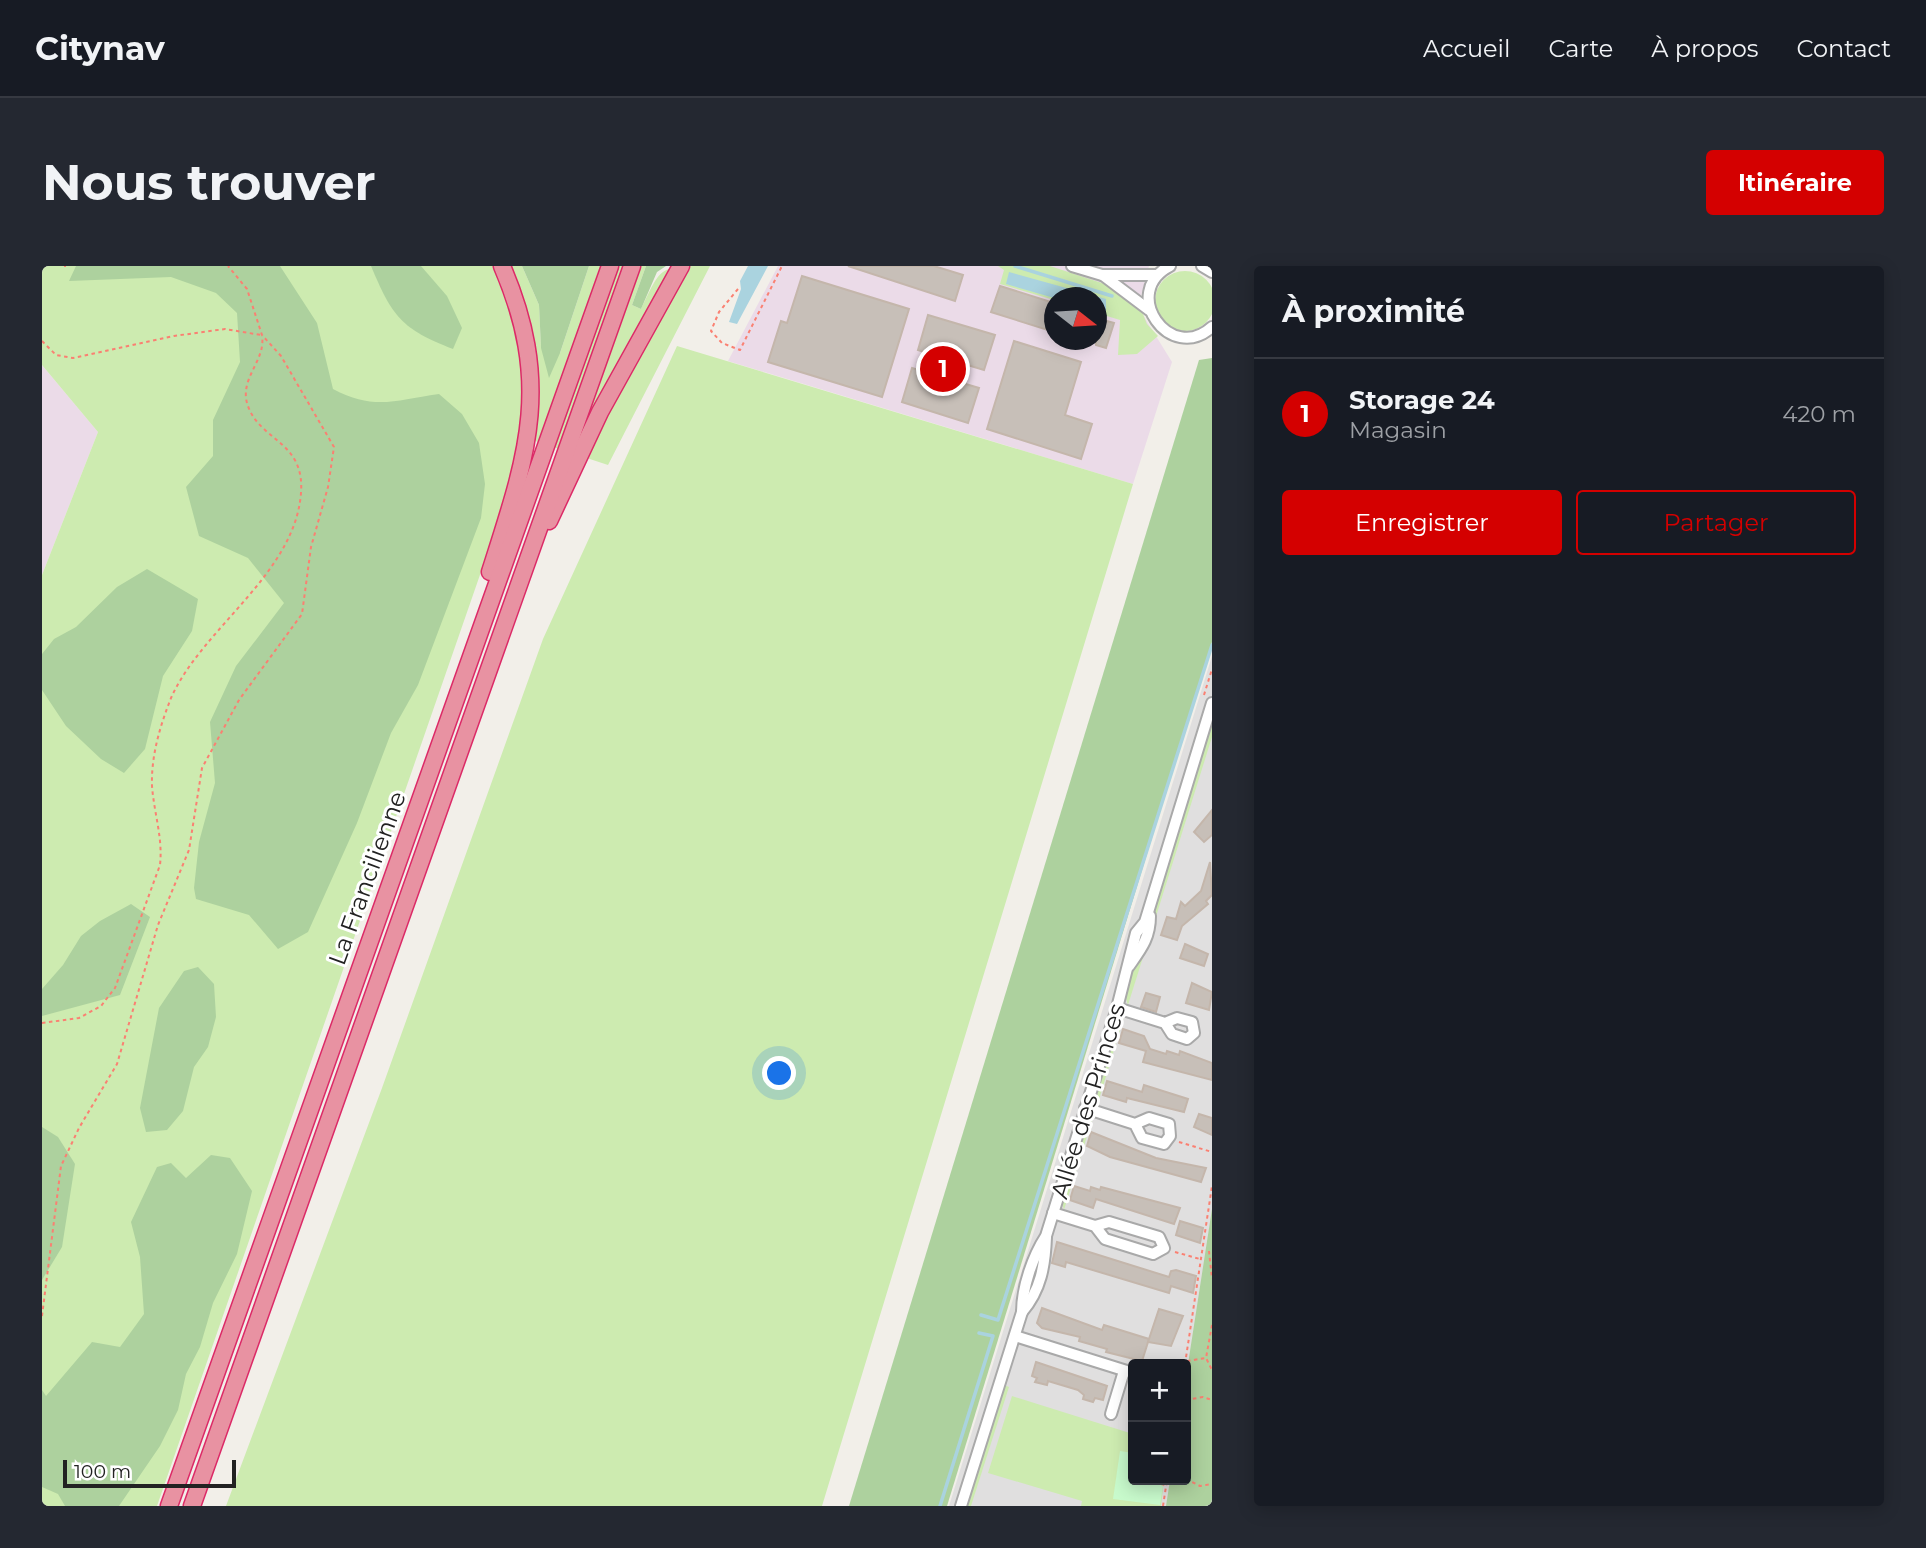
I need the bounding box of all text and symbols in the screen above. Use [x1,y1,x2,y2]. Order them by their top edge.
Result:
text: Citynav [35,28,165,68]
text: Accueil [1423,34,1510,63]
text: Carte [1548,34,1613,63]
text: À propos [1651,34,1758,63]
text: Contact [1796,34,1891,63]
button: Itinéraire [1706,150,1884,215]
text: Nous trouver [42,153,376,212]
north arrow [1044,287,1107,350]
text: À proximité [1282,293,1465,330]
pin: 1 [920,343,966,395]
text: Storage 24 [1349,384,1495,416]
text: 1 [1300,400,1310,428]
text: 420 m [1782,400,1856,428]
text: Magasin [1349,416,1447,444]
button: Enregistrer [1282,490,1562,555]
button: Partager [1576,490,1856,555]
street label: La Francilienne [322,787,412,969]
street label: Allée des Princes [1045,1000,1131,1202]
your location [762,1056,796,1090]
map controls [1128,1359,1191,1485]
button: + [1128,1359,1191,1422]
button: − [1128,1422,1191,1485]
scale bar [63,1457,236,1489]
text: 100 m [74,1460,131,1483]

